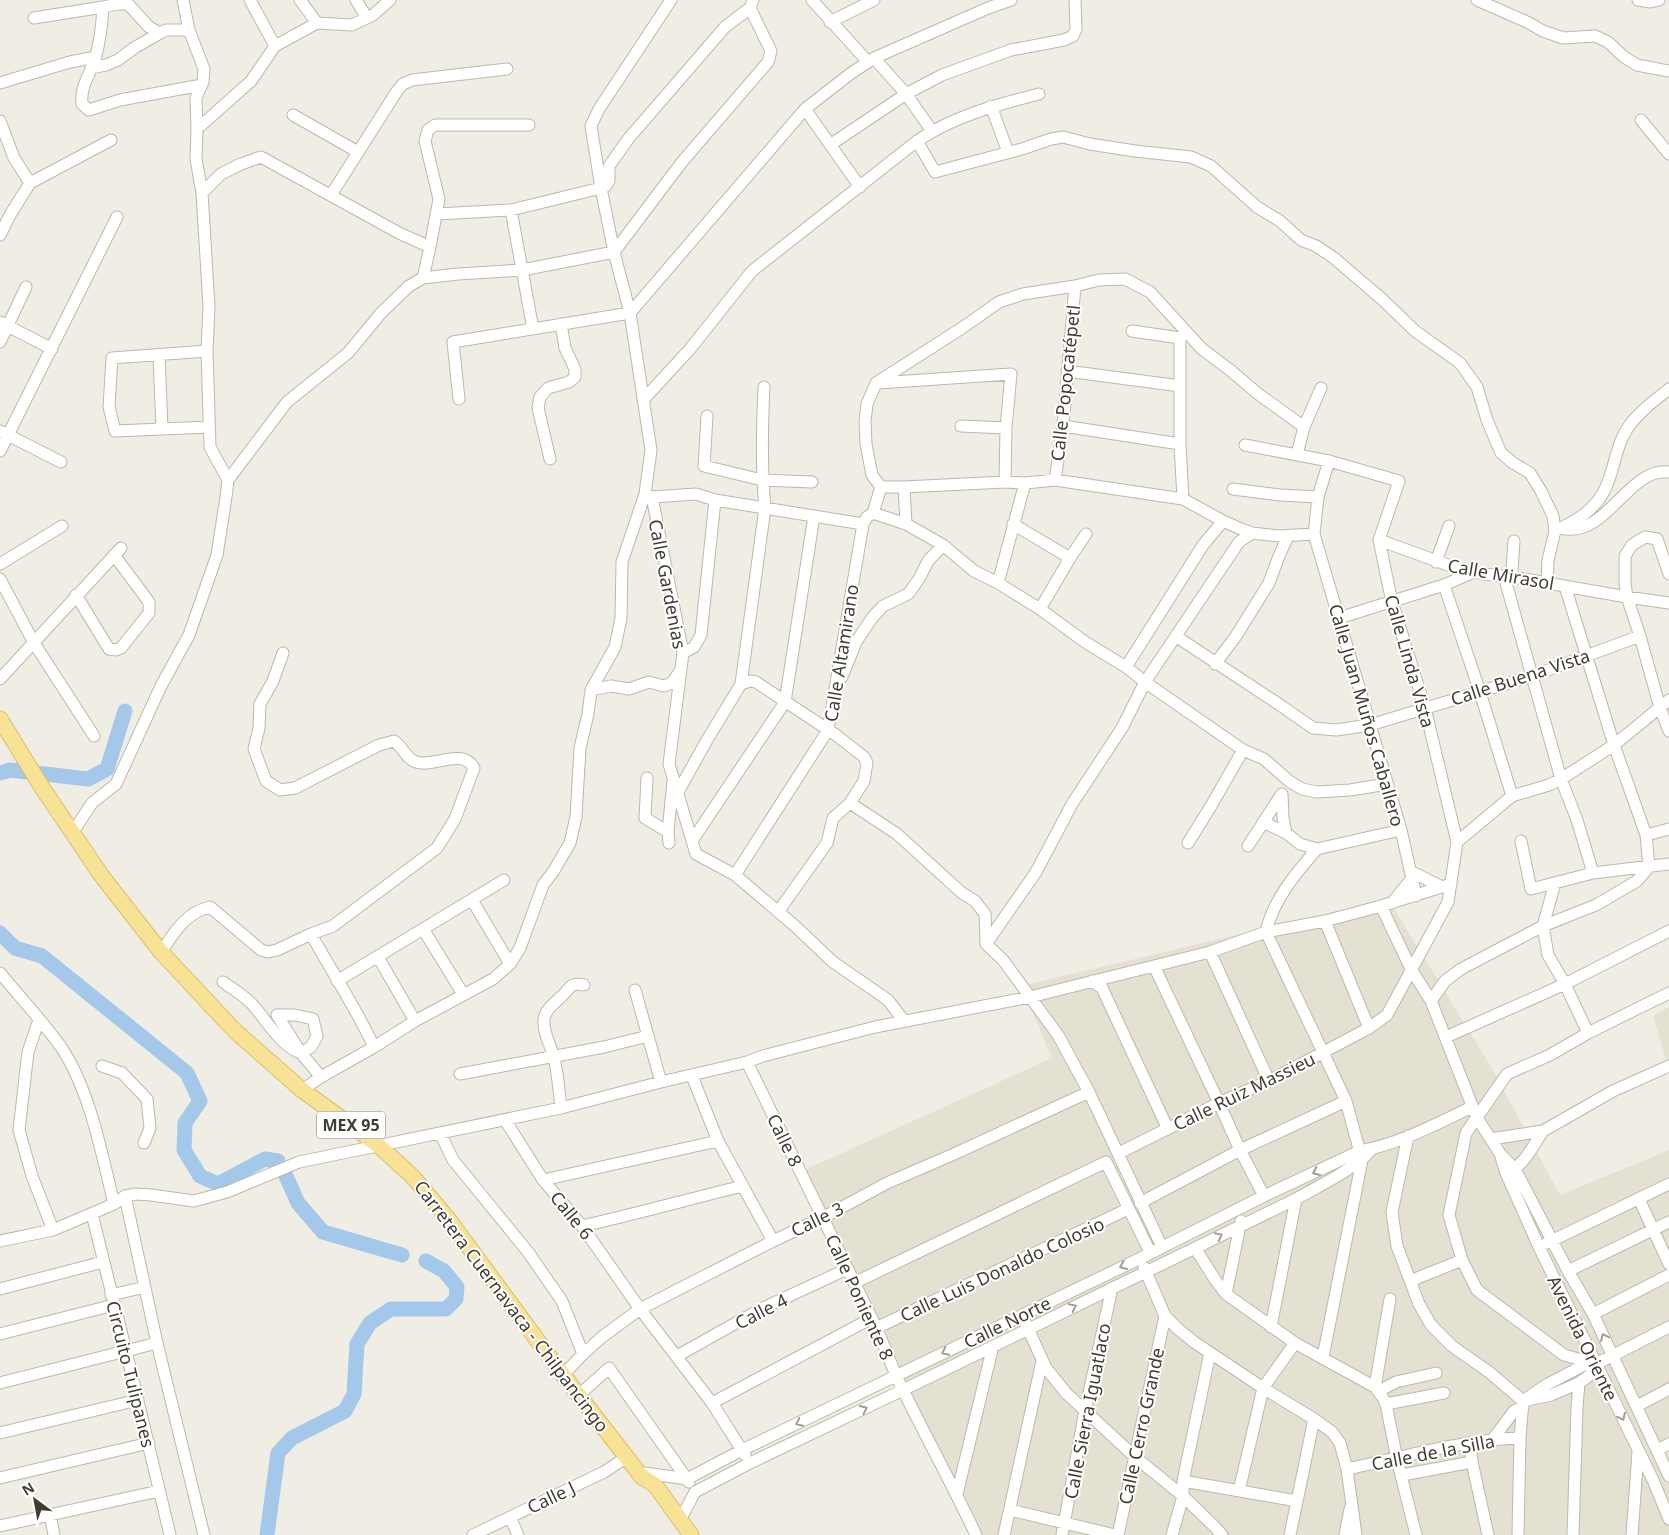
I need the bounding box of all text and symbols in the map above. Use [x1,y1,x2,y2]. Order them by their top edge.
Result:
street label: Calle Popocatépetl [1045,304,1085,462]
street label: Calle Gardenias [644,517,692,651]
street label: Calle Mirasol [1446,553,1556,595]
street label: Calle Altamirano [818,582,864,724]
street label: Calle Linda Vista [1380,592,1440,730]
street label: Calle Juan Muños Caballero [1324,601,1410,829]
street label: Calle Buena Vista [1447,643,1593,711]
street label: Calle Ruiz Massieu [1169,1046,1319,1136]
street label: Calle 8 [762,1110,808,1170]
road number: MEX 95 [317,1112,385,1138]
one-way arrow [1312,1165,1321,1176]
street label: Carretera Cuernavaca - Chilpancingo [409,1175,615,1437]
street label: Calle 6 [545,1186,599,1244]
street label: Calle 3 [787,1196,847,1242]
street label: Calle Luis Donaldo Colosio [896,1211,1108,1327]
street label: Calle Poniente 8 [820,1230,900,1364]
one-way arrow [1214,1232,1223,1242]
one-way arrow [1119,1260,1128,1271]
street label: Avenida Oriente [1542,1271,1624,1405]
street label: Calle 4 [731,1288,791,1334]
street label: Calle Norte [959,1291,1055,1353]
street label: Circuito Tulipanes [101,1298,161,1450]
one-way arrow [1068,1302,1077,1313]
street label: Calle Sierra Iguatlaco [1058,1321,1116,1501]
one-way arrow [1600,1333,1610,1342]
street label: Calle Cerro Grande [1113,1345,1169,1507]
one-way arrow [941,1346,950,1356]
one-way arrow [859,1404,868,1415]
one-way arrow [1615,1411,1625,1420]
one-way arrow [795,1417,804,1427]
street label: Calle de la Silla [1369,1428,1497,1476]
north arrow [10,1475,60,1525]
street label: Calle J [523,1475,579,1519]
text: N [18,1477,38,1500]

